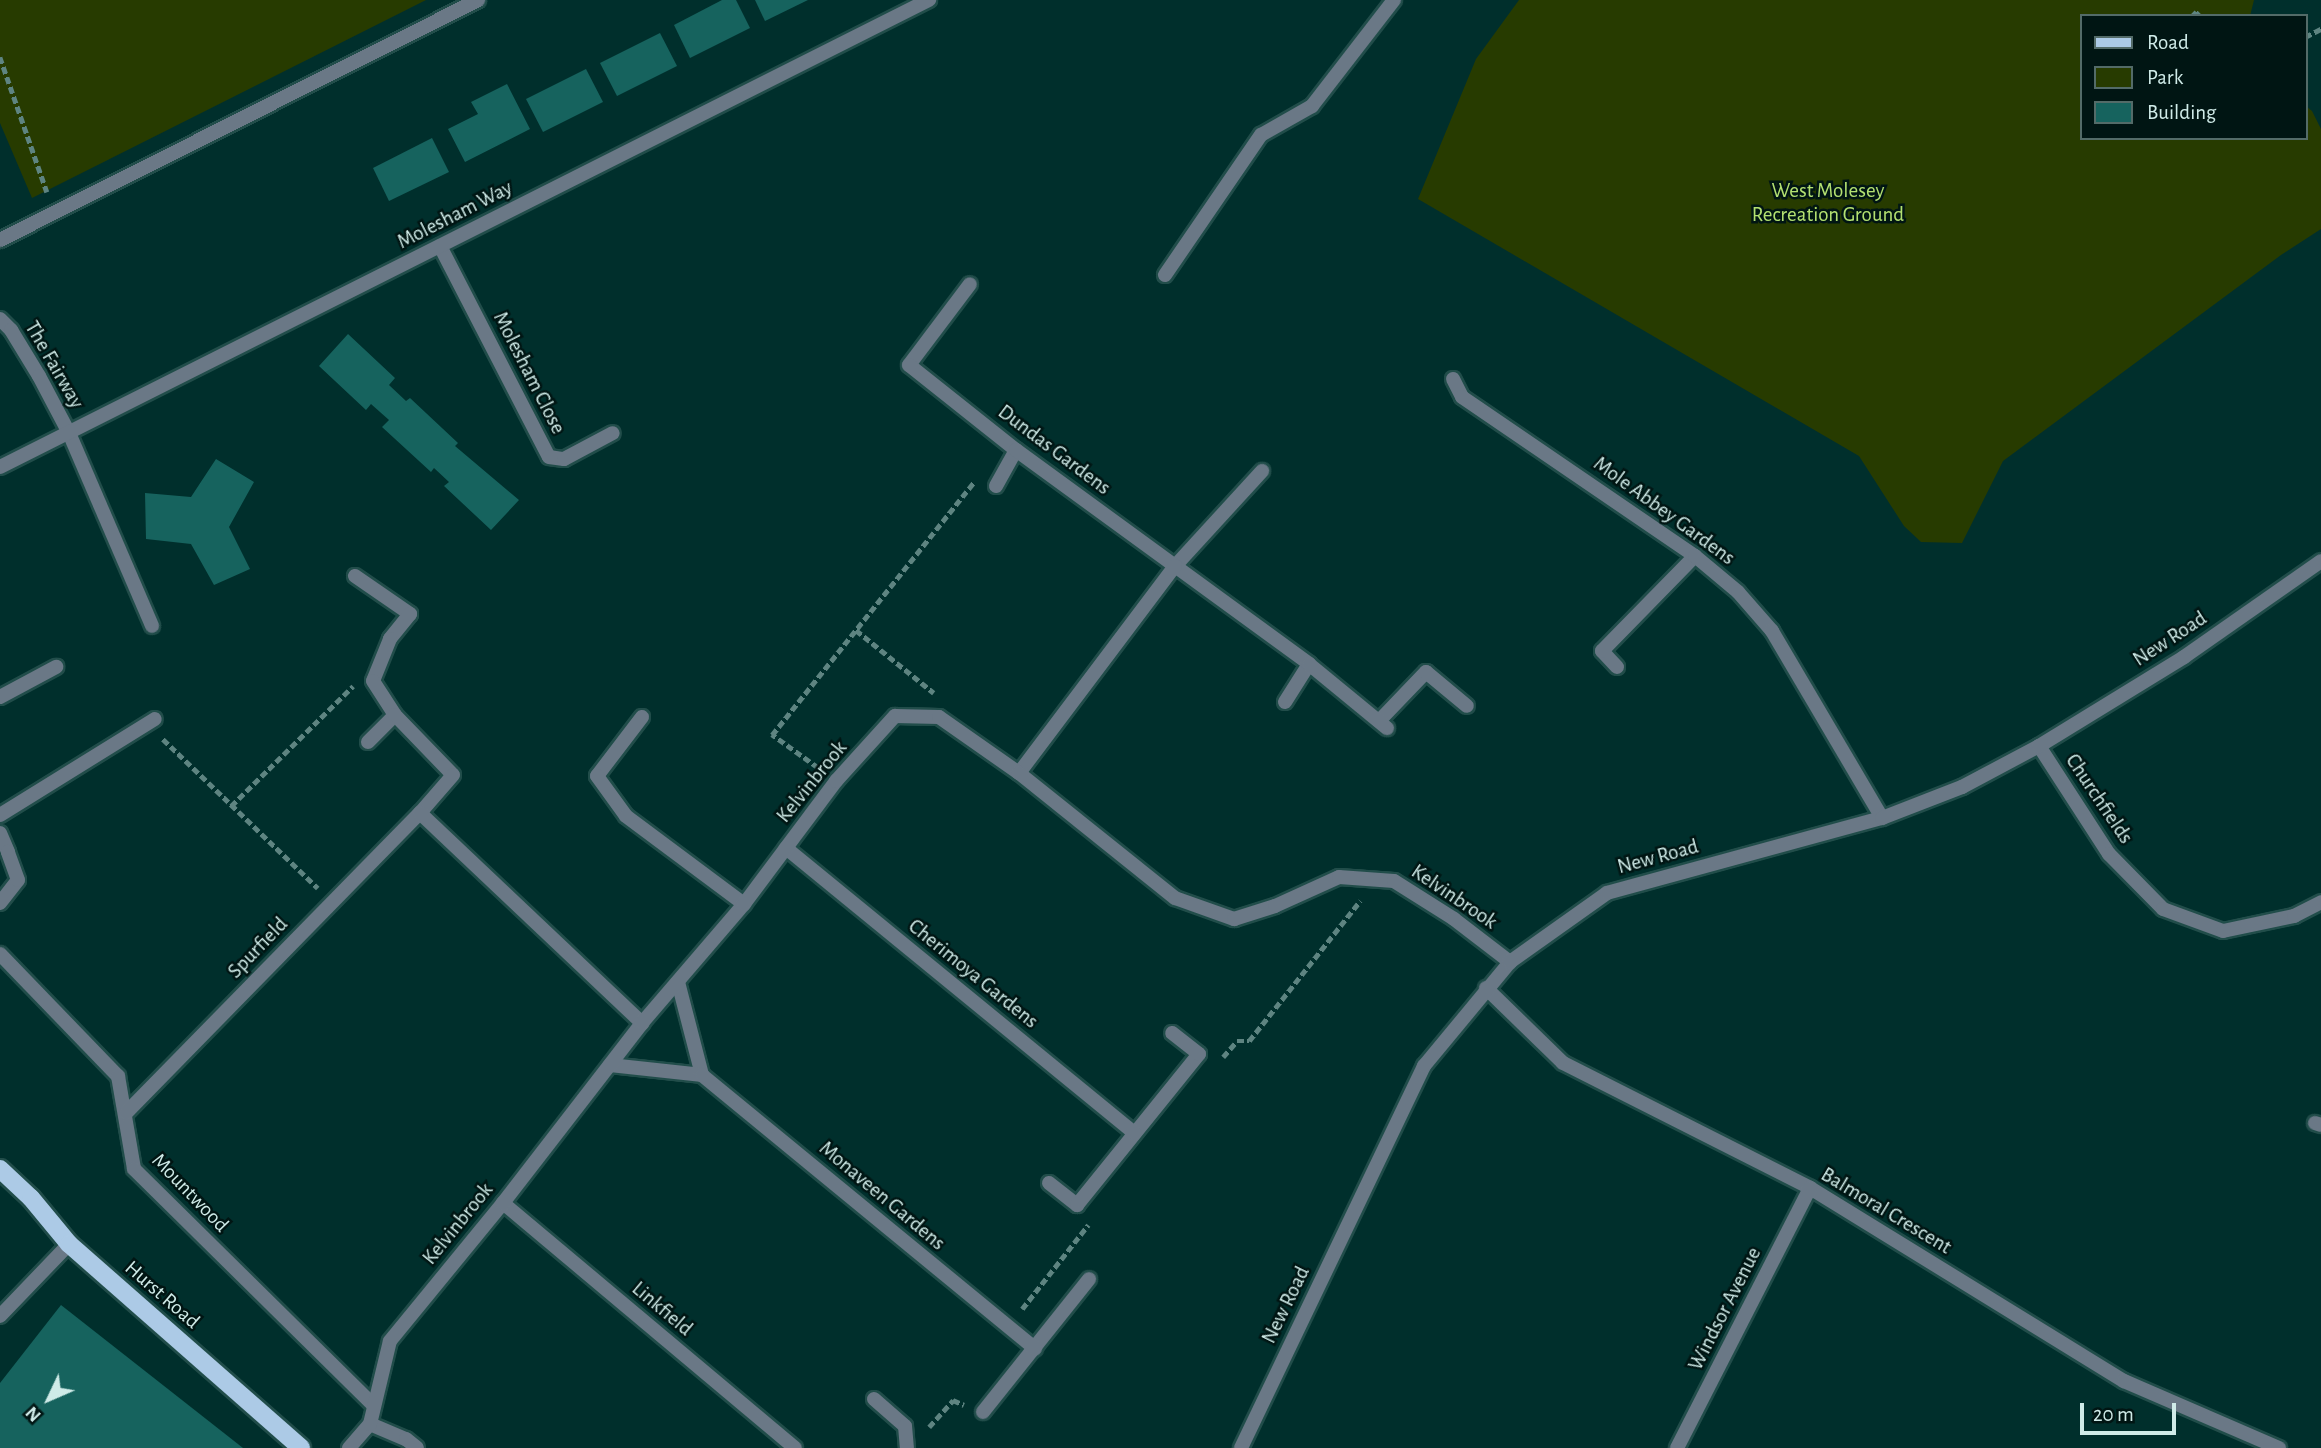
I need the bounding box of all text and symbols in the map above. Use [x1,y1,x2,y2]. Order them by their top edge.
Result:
legend [2080,14,2307,140]
text: Road [2147,32,2189,53]
text: Park [2147,67,2183,88]
text: Building [2147,102,2216,123]
street label: Molesham Way [393,175,517,255]
park label: West Molesey Recreation Ground [1752,178,1904,228]
street label: Molesham Close [487,308,571,438]
street label: The Fairway [19,317,89,413]
street label: Dundas Gardens [993,399,1115,501]
street label: Mole Abbey Gardens [1588,451,1740,571]
street label: New Road [2128,606,2212,672]
street label: Kelvinbrook [771,736,853,828]
street label: Churchfields [2060,749,2138,849]
street label: New Road [1615,834,1701,880]
street label: Kelvinbrook [1406,859,1502,935]
street label: Spurfield [223,912,293,984]
street label: Cherimoya Gardens [903,914,1043,1034]
street label: Monaveen Gardens [814,1136,950,1256]
street label: Mountwood [146,1148,234,1238]
street label: Balmoral Crescent [1816,1162,1956,1260]
street label: Kelvinbrook [417,1178,499,1270]
street label: Windsor Avenue [1683,1243,1767,1375]
street label: Hurst Road [119,1256,205,1334]
street label: New Road [1256,1262,1316,1348]
street label: Linkfield [626,1276,698,1342]
north arrow [14,1364,84,1434]
scale bar [2083,1388,2179,1432]
text: N [22,1403,45,1425]
text: 20 m [2093,1404,2134,1425]

